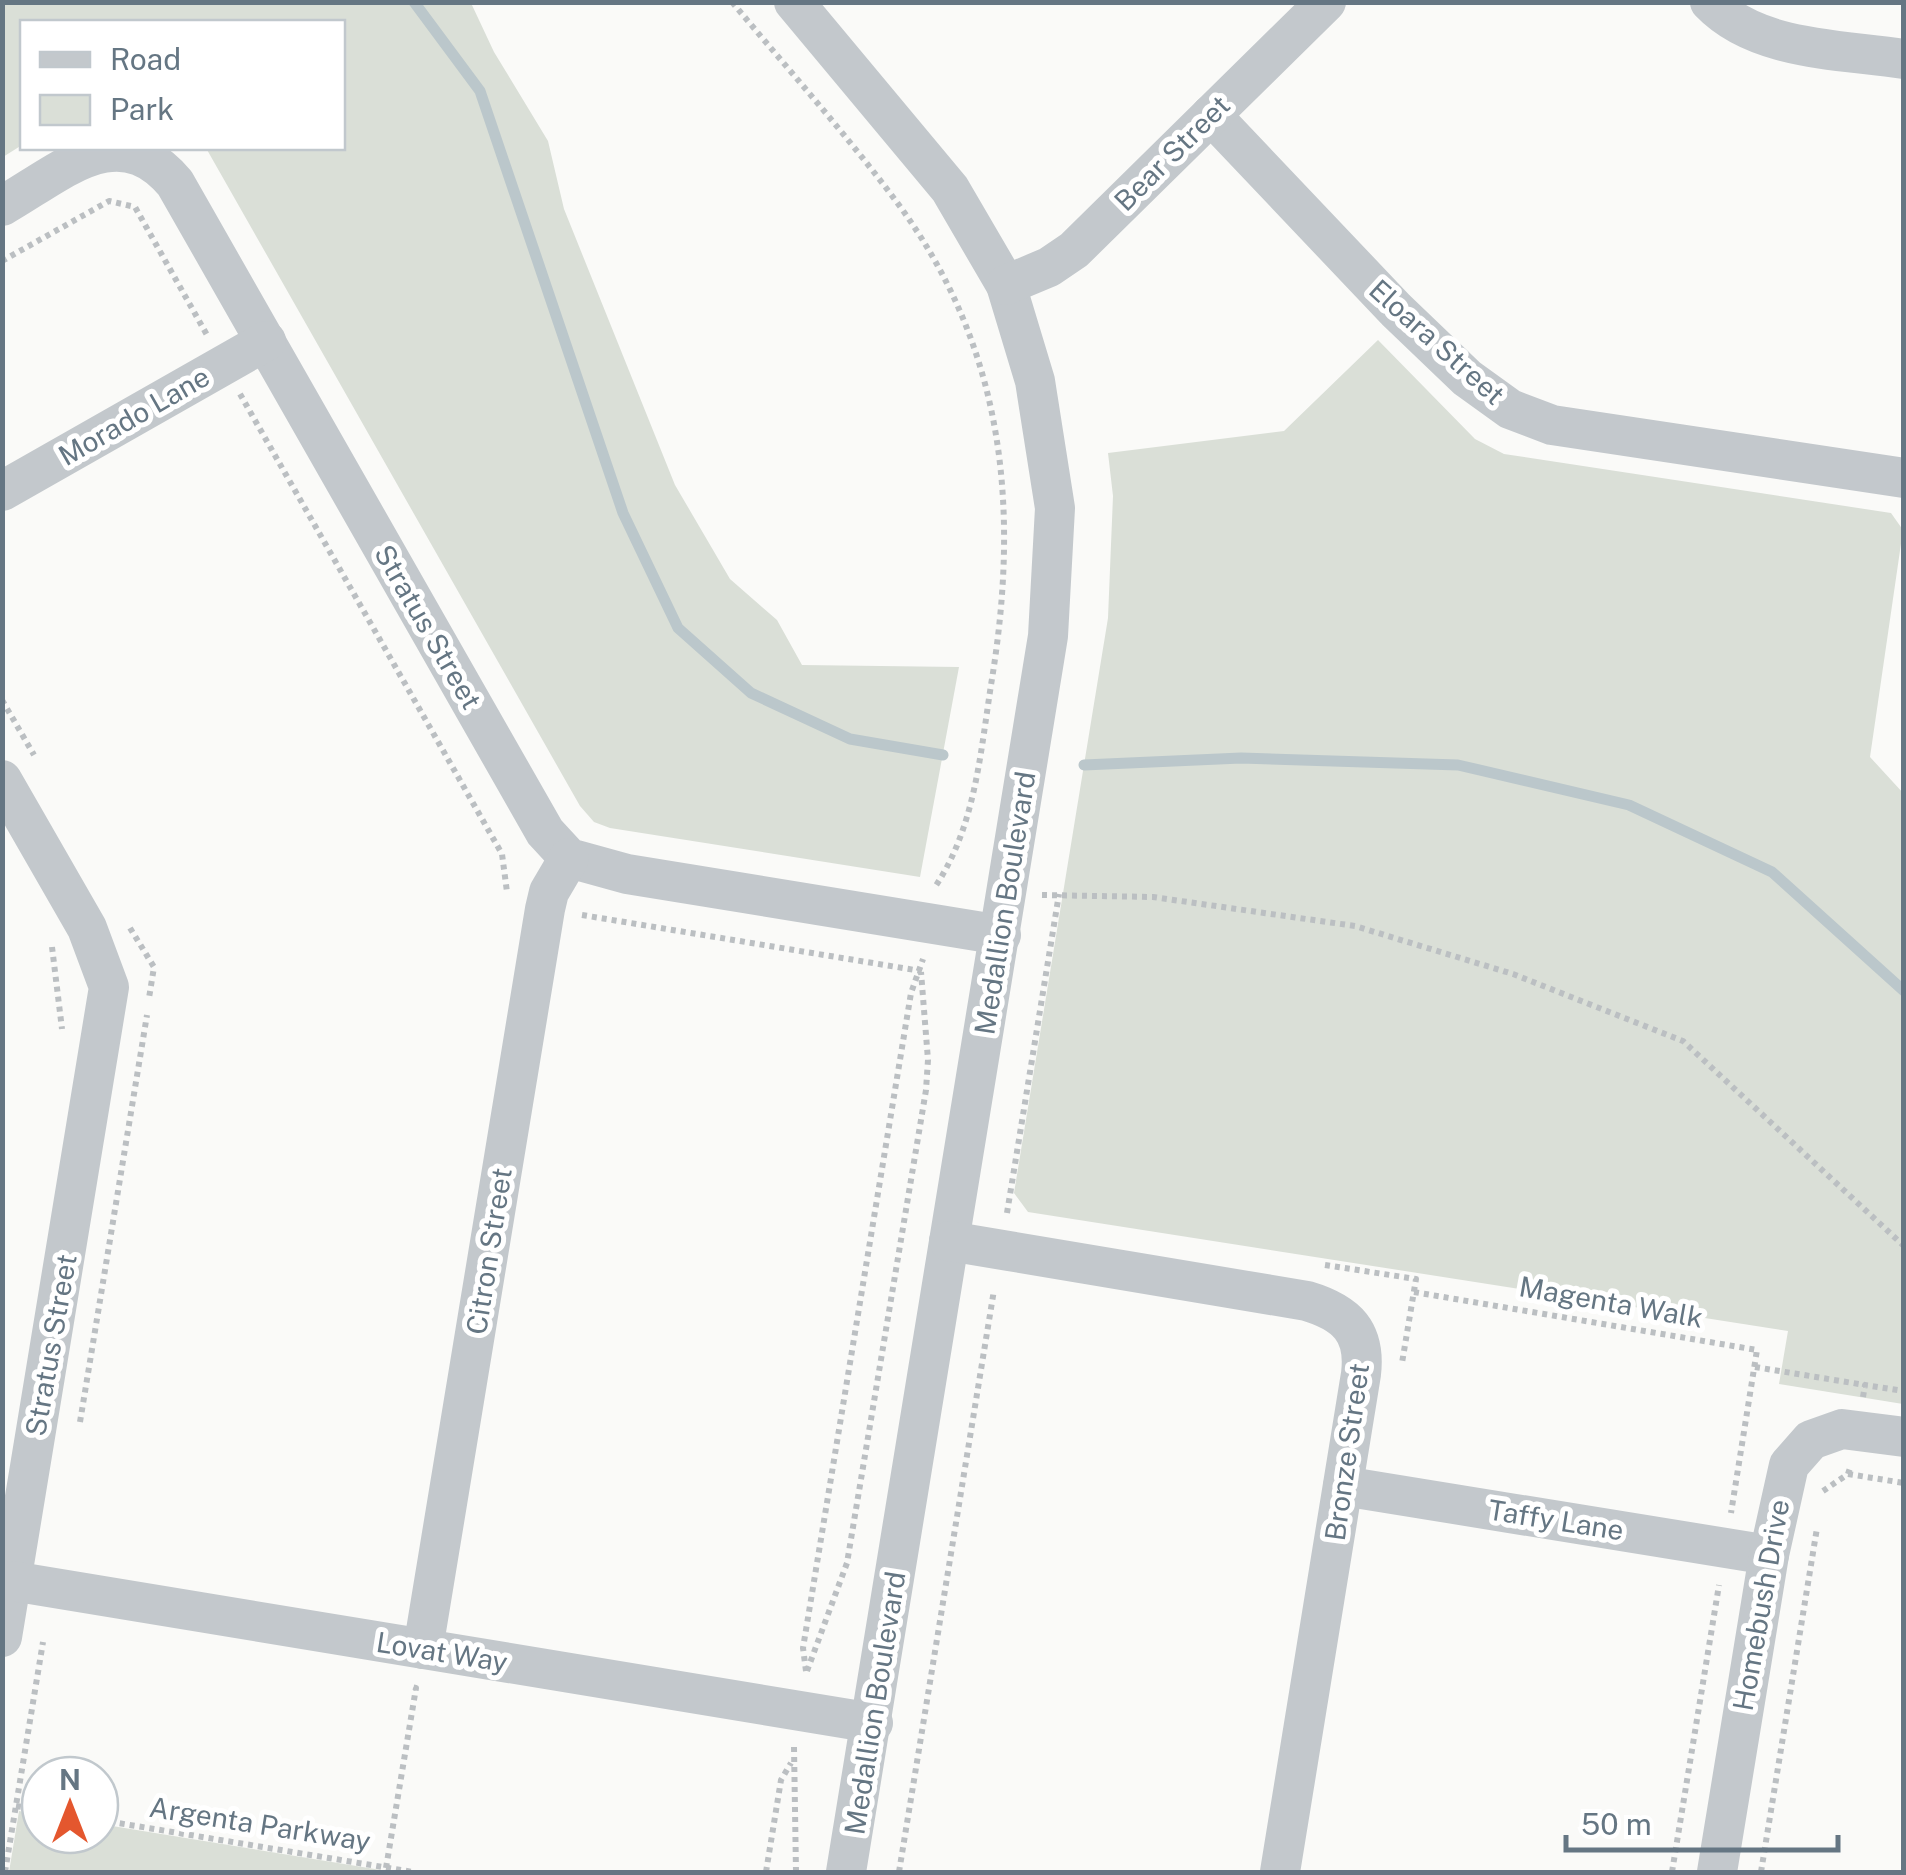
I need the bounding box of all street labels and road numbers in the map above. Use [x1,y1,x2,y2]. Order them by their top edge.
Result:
street label: Bear Street [1107,88,1236,217]
street label: Eloara Street [1363,272,1512,411]
street label: Morado Lane [52,359,215,472]
street label: Stratus Street [368,539,489,715]
street label: Medallion Boulevard [967,769,1042,1037]
street label: Citron Street [459,1165,518,1337]
street label: Stratus Street [18,1251,83,1438]
street label: Magenta Walk [1517,1269,1706,1334]
street label: Bronze Street [1318,1361,1375,1543]
street label: Taffy Lane [1486,1493,1626,1546]
street label: Homebush Drive [1726,1497,1795,1713]
street label: Medallion Boulevard [837,1569,912,1837]
street label: Lovat Way [374,1625,510,1678]
street label: Argenta Parkway [147,1790,373,1857]

